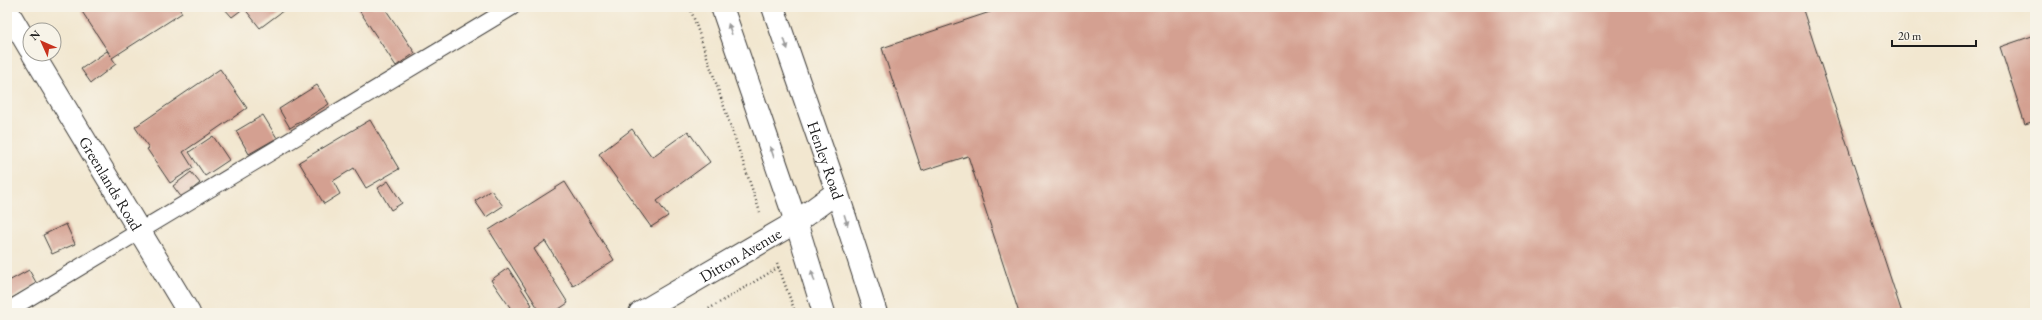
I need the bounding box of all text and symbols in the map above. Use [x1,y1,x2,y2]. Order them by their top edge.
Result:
north arrow [22,22,62,62]
scale bar [1892,22,1976,48]
one-way arrow [726,23,732,35]
text: N [27,27,43,43]
text: 20 m [1898,28,1922,44]
one-way arrow [783,38,789,50]
street label: Henley Road [803,118,849,203]
street label: Greenlands Road [74,132,148,235]
one-way arrow [769,146,775,158]
one-way arrow [843,214,849,226]
street label: Ditton Avenue [695,222,785,287]
one-way arrow [810,269,816,281]

